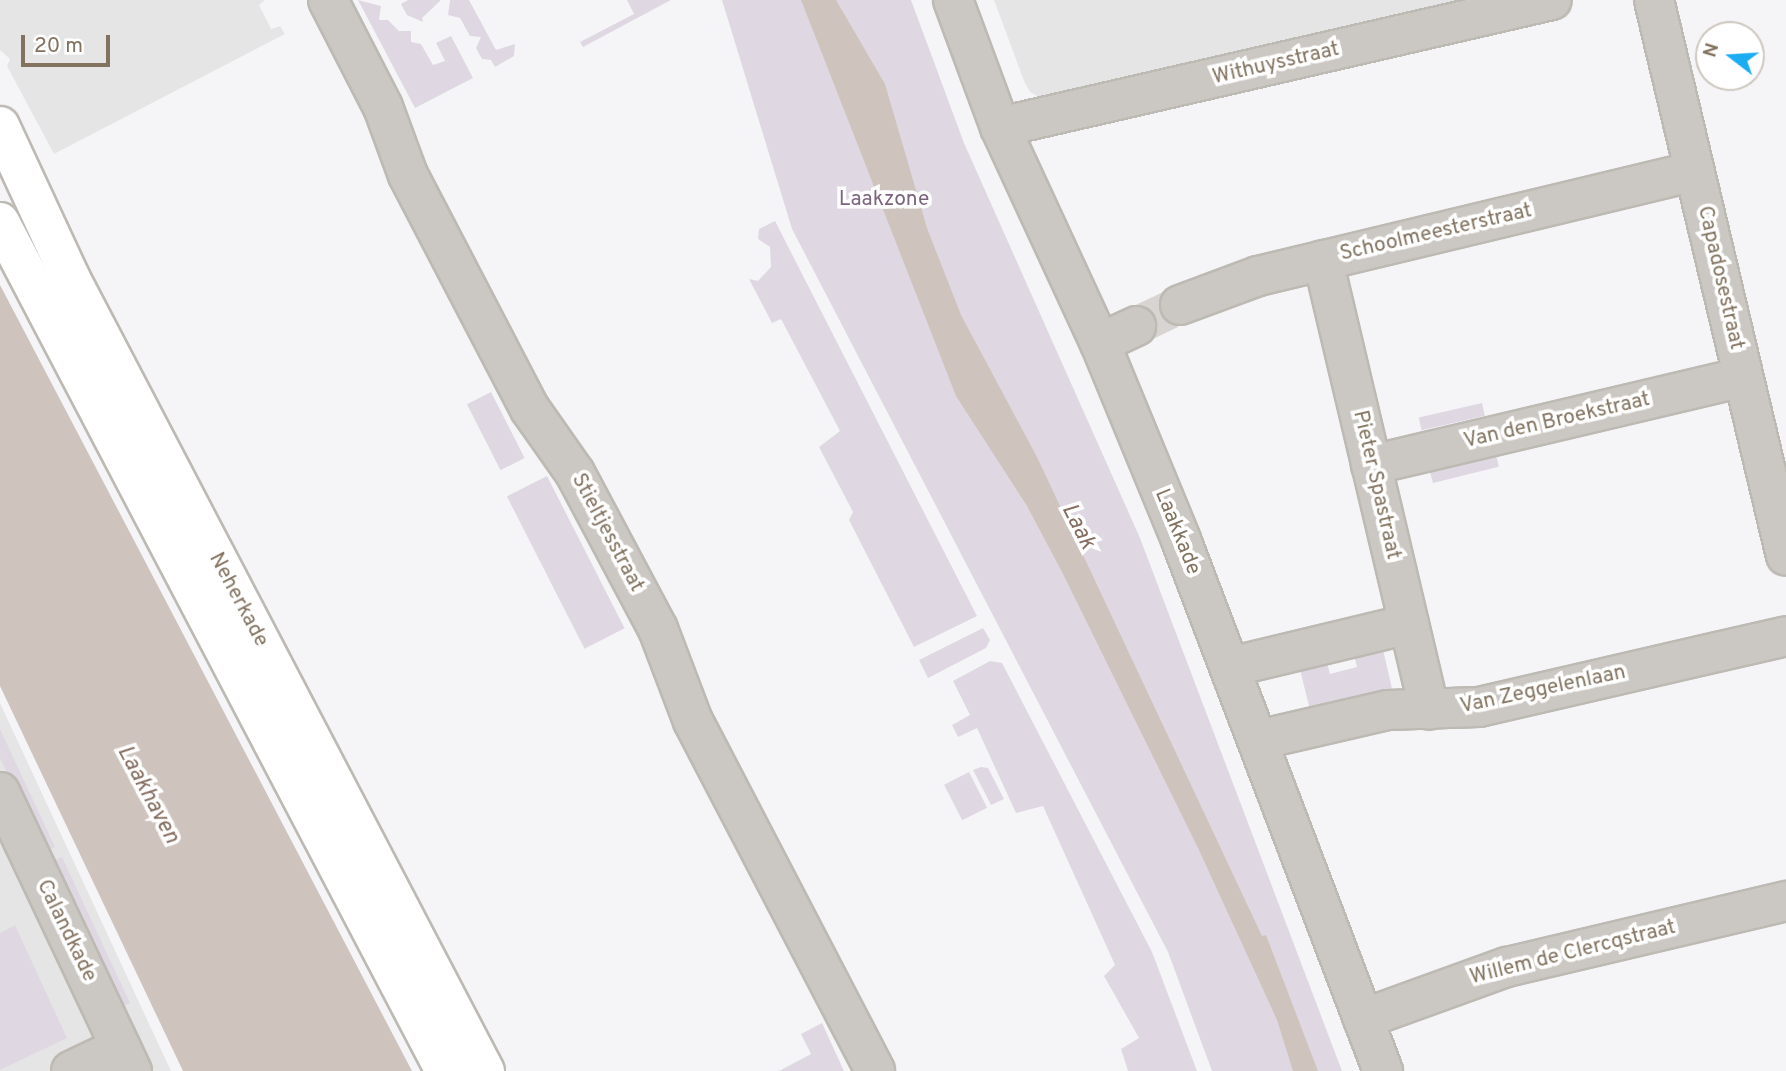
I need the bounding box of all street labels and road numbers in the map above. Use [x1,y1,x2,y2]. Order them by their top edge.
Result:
street label: Withuysstraat [1210,37,1342,91]
street label: Schoolmeesterstraat [1338,199,1534,267]
street label: Capadosestraat [1691,204,1749,352]
street label: Van den Broekstraat [1462,387,1652,455]
street label: Pieter Spastraat [1347,408,1405,562]
street label: Stieltjesstraat [565,469,649,597]
street label: Laakkade [1148,485,1206,579]
street label: Neherkade [203,549,273,651]
street label: Van Zeggelenlaan [1458,660,1628,720]
street label: Calandkade [30,876,102,986]
street label: Willem de Clercqstraat [1467,915,1679,991]

